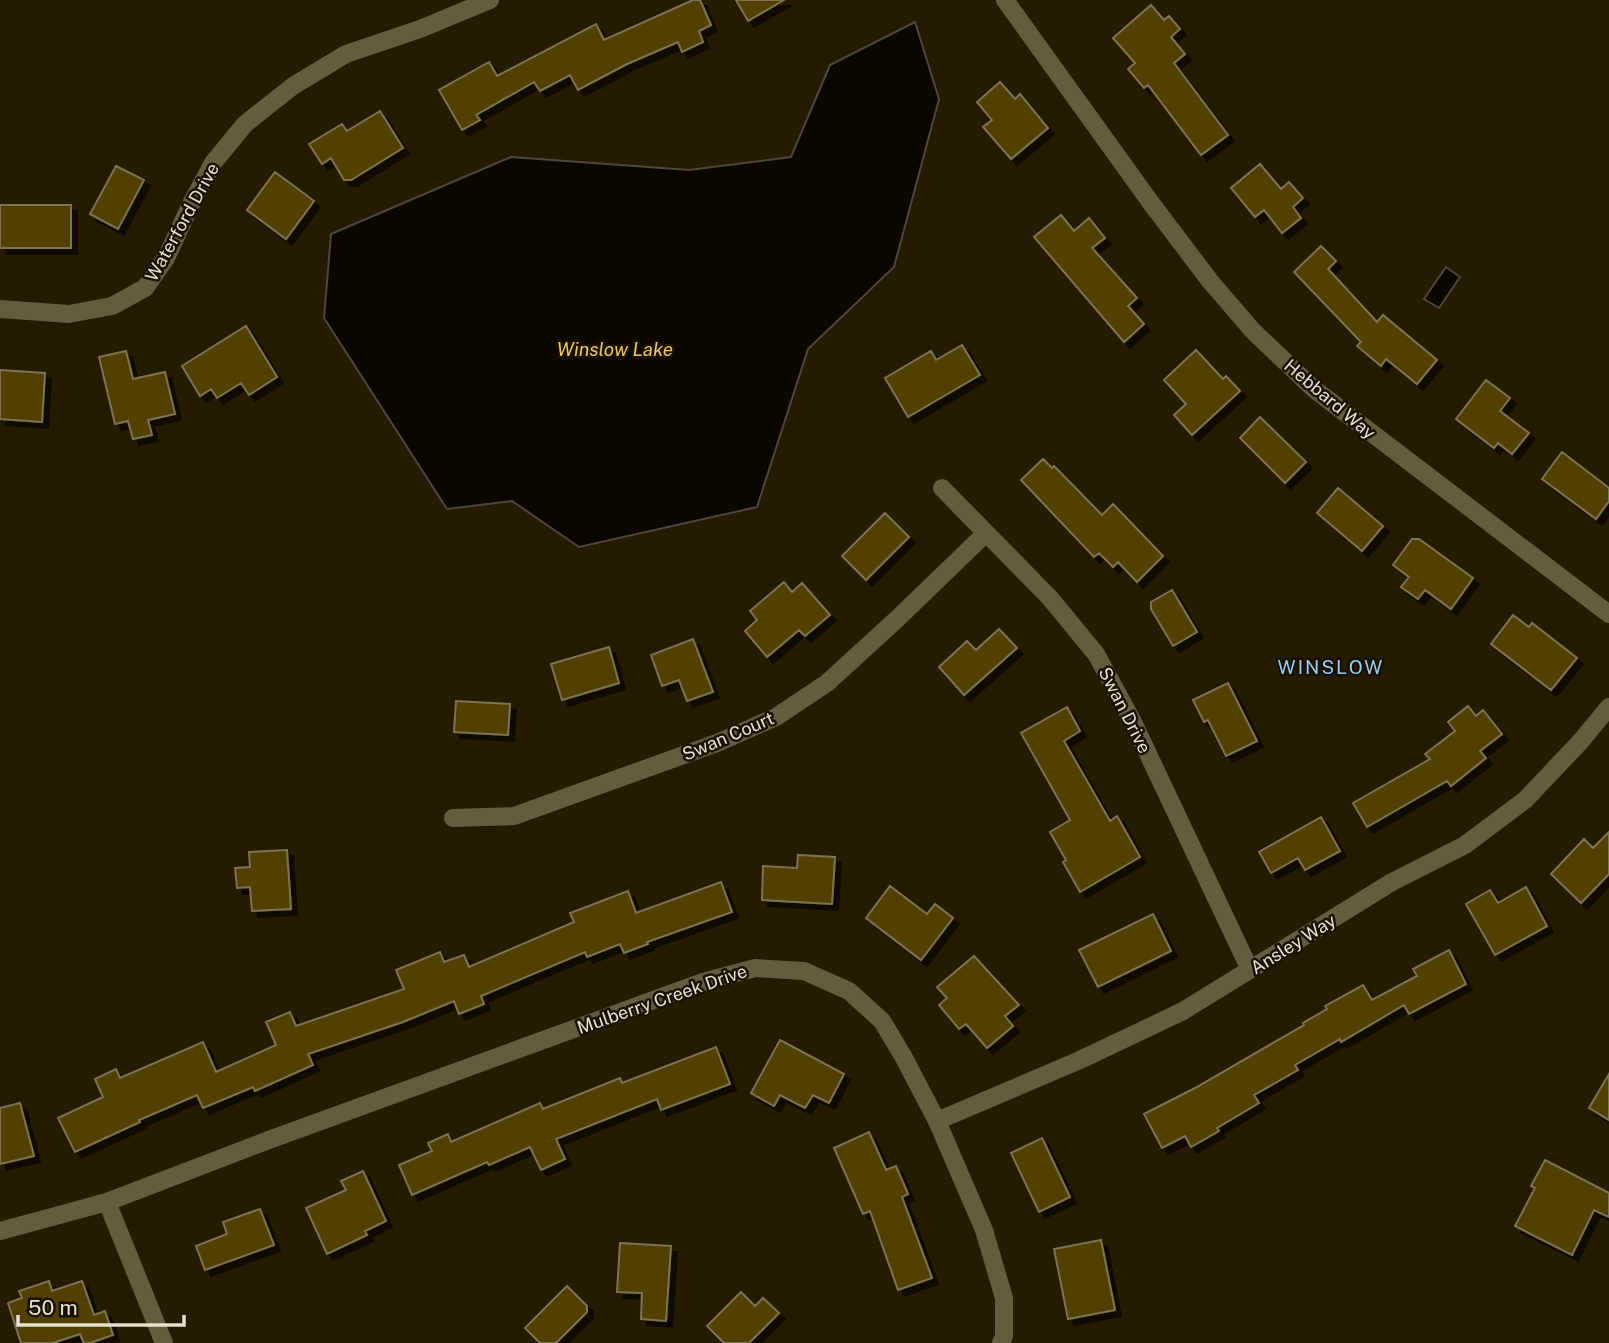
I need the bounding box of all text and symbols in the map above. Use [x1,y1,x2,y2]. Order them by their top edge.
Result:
street label: Waterford Drive [141,159,223,285]
water label: Winslow Lake [557,338,673,360]
street label: Hebbard Way [1280,355,1380,443]
district label: WINSLOW [1278,656,1384,678]
street label: Swan Drive [1094,663,1156,757]
street label: Swan Court [679,707,777,765]
street label: Ansley Way [1247,909,1340,978]
street label: Mulberry Creek Drive [574,960,750,1038]
scale bar [18,1284,184,1328]
text: 50 m [28,1295,78,1320]

